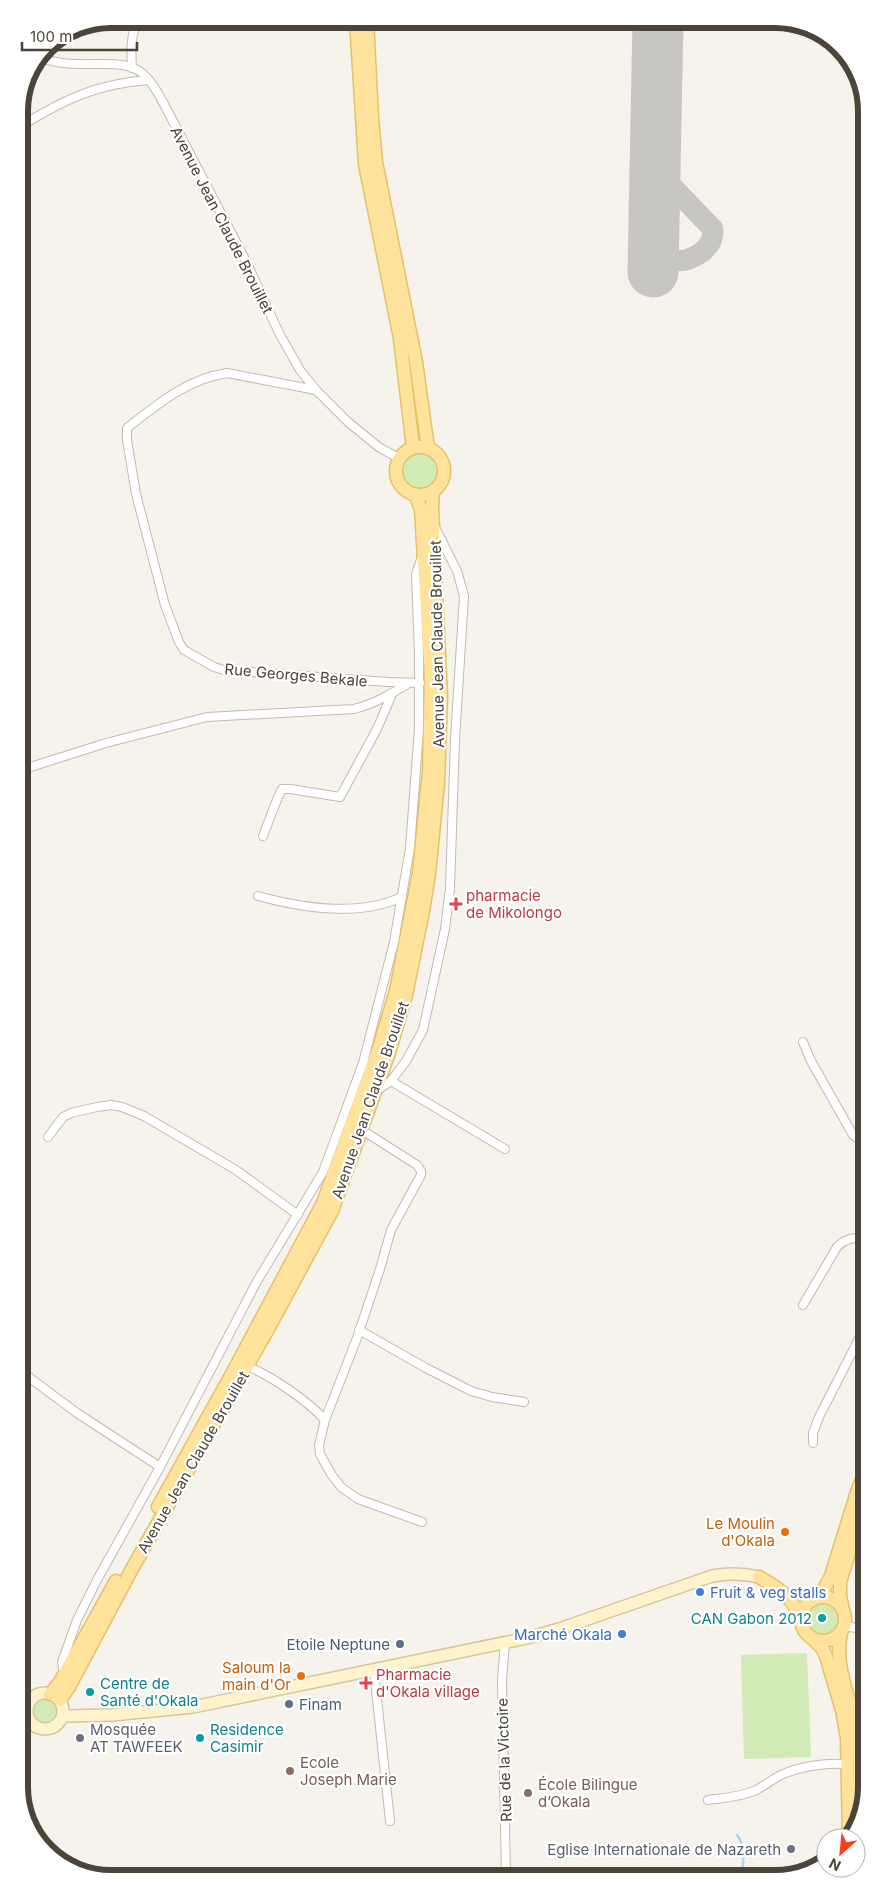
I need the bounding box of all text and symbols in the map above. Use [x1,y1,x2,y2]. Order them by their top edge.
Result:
scale bar [22,20,138,52]
text: 100 m [30,27,72,46]
street label: Avenue Jean Claude Brouillet [166,123,278,317]
street label: Avenue Jean Claude Brouillet [426,540,448,748]
street label: Rue Georges Bekale [224,659,368,691]
place label: pharmacie de Mikolongo [466,886,562,922]
marker: pharmacie de Mikolongo [450,898,462,910]
street label: Avenue Jean Claude Brouillet [327,999,413,1201]
street label: Avenue Jean Claude Brouillet [133,1367,253,1557]
place label: Le Moulin d'Okala [706,1514,775,1550]
marker: Le Moulin d'Okala [779,1526,791,1538]
place label: Fruit & veg stalls [710,1583,826,1602]
marker: Fruit & veg stalls [694,1586,706,1598]
place label: CAN Gabon 2012 [691,1609,812,1628]
marker: CAN Gabon 2012 [816,1612,828,1624]
place label: Marché Okala [514,1625,612,1644]
marker: Marché Okala [616,1628,628,1640]
place label: Etoile Neptune [286,1635,390,1654]
marker: Etoile Neptune [394,1638,406,1650]
place label: Saloum la main d'Or [222,1658,291,1694]
place label: Pharmacie d'Okala village [376,1665,480,1701]
marker: Saloum la main d'Or [295,1670,307,1682]
place label: Centre de Santé d'Okala [100,1674,199,1710]
marker: Pharmacie d'Okala village [360,1677,372,1689]
marker: Centre de Santé d'Okala [84,1686,96,1698]
place label: Finam [299,1695,342,1714]
marker: Finam [283,1698,295,1710]
street label: Rue de la Victoire [492,1698,516,1822]
place label: Mosquée AT TAWFEEK [90,1720,183,1756]
place label: Residence Casimir [210,1720,284,1756]
marker: Mosquée AT TAWFEEK [74,1732,86,1744]
marker: Residence Casimir [194,1732,206,1744]
place label: Ecole Joseph Marie [300,1753,397,1789]
marker: Ecole Joseph Marie [284,1765,296,1777]
place label: École Bilingue d’Okala [538,1775,638,1811]
marker: École Bilingue d’Okala [522,1787,534,1799]
north arrow [816,1828,866,1878]
place label: Eglise Internationale de Nazareth [547,1840,781,1859]
marker: Eglise Internationale de Nazareth [785,1843,797,1855]
text: N [826,1855,843,1875]

